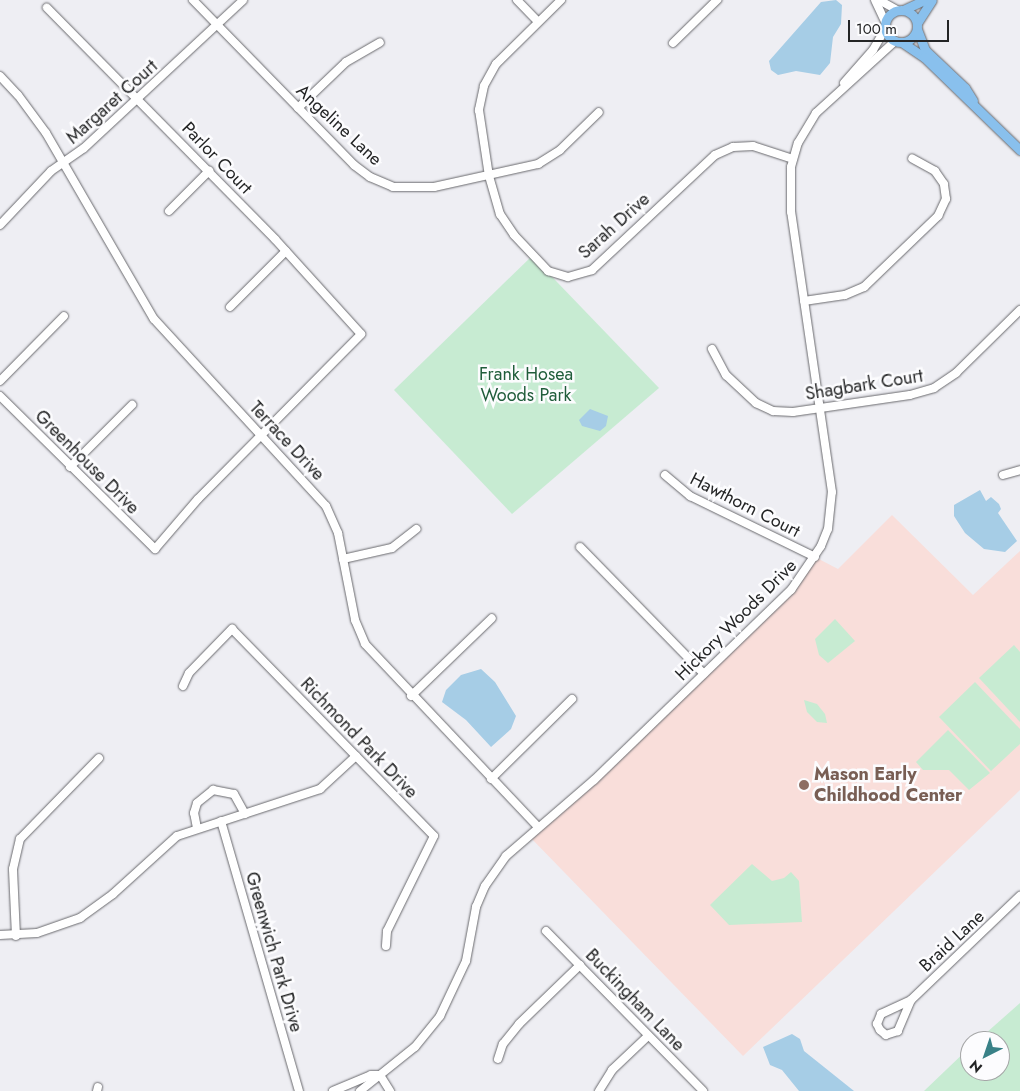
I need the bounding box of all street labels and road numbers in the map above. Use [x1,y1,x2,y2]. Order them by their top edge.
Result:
street label: Margaret Court [62,55,162,149]
street label: Angeline Lane [292,80,386,170]
street label: Parlor Court [177,117,257,199]
street label: Sarah Drive [574,188,654,264]
street label: Shagbark Court [804,365,924,405]
street label: Terrace Drive [245,397,329,485]
street label: Greenhouse Drive [30,405,144,519]
street label: Hawthorn Court [686,468,804,542]
street label: Hickory Woods Drive [671,555,801,685]
street label: Richmond Park Drive [296,673,422,803]
street label: Greenwich Park Drive [241,869,307,1035]
street label: Braid Lane [915,906,989,976]
street label: Buckingham Lane [581,945,689,1055]

